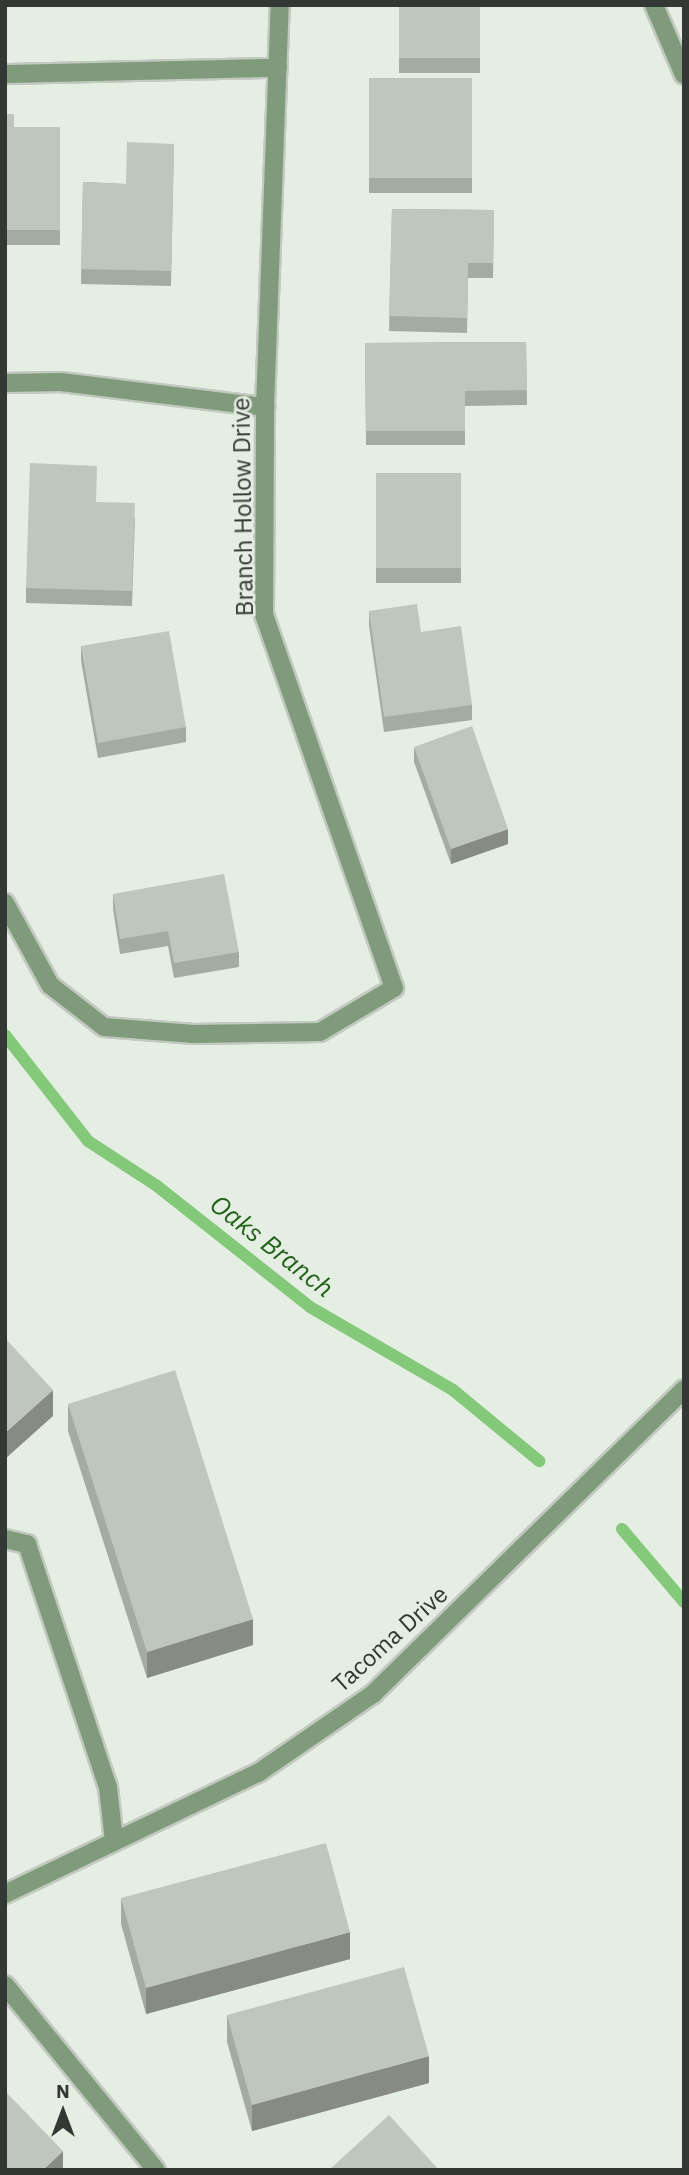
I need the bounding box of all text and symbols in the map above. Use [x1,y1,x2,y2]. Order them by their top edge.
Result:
street label: Branch Hollow Drive [227,397,259,617]
water label: Oaks Branch [204,1188,340,1304]
street label: Tacoma Drive [326,1580,454,1698]
north arrow [28,2077,98,2147]
text: N [56,2079,70,2103]

